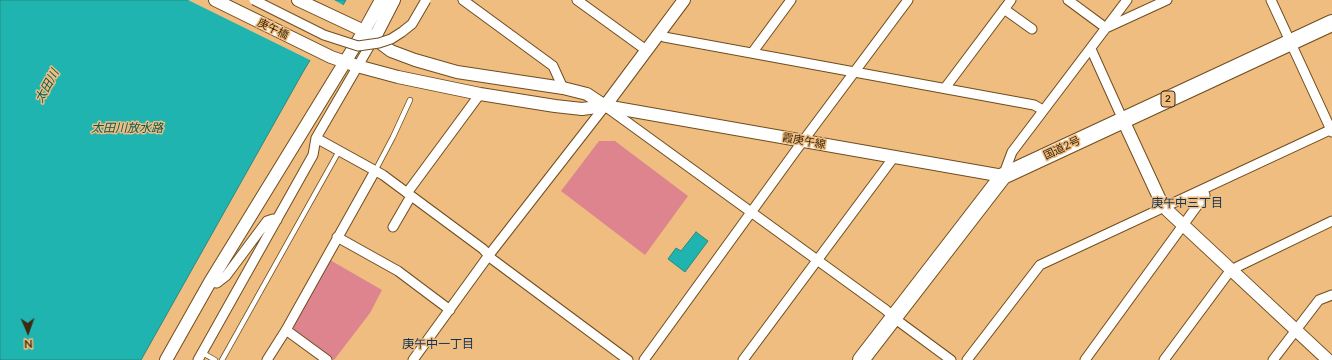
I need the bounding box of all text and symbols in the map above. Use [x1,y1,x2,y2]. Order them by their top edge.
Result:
street label: 庚午橋 [255,16,291,42]
water label: 太田川 [32,67,62,105]
road number: 2 [1161,91,1175,107]
water label: 太田川放水路 [91,121,163,135]
street label: 霞庚午線 [781,131,827,151]
street label: 国道2号 [1041,134,1083,162]
district label: 庚午中三丁目 [1151,196,1223,210]
north arrow [8,312,48,352]
district label: 庚午中一丁目 [402,337,474,351]
text: N [24,338,33,351]

